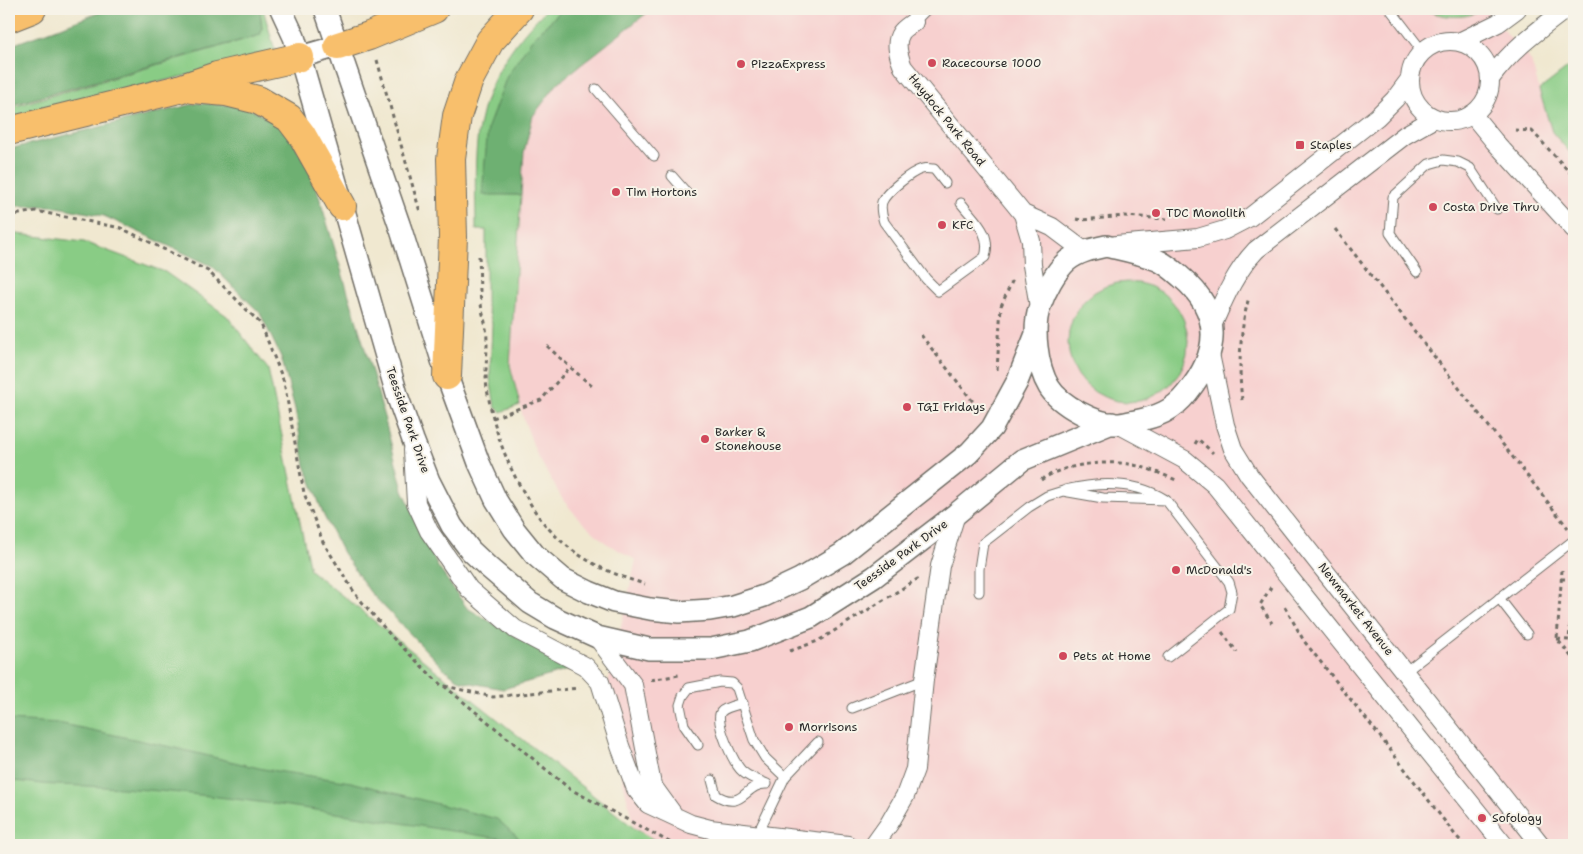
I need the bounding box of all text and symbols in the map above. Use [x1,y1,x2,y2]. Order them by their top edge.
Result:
place label: Racecourse 1000 [942,55,1041,71]
place label: PizzaExpress [751,56,826,72]
marker: Racecourse 1000 [926,57,938,69]
marker: PizzaExpress [735,58,747,70]
street label: Haydock Park Road [905,71,989,170]
place label: Staples [1310,137,1352,153]
marker: Staples [1294,139,1306,151]
place label: Tim Hortons [626,184,697,200]
marker: Tim Hortons [610,186,622,198]
place label: Costa Drive Thru [1443,199,1539,215]
marker: Costa Drive Thru [1427,201,1439,213]
place label: TDC Monolith [1166,205,1245,221]
marker: TDC Monolith [1150,207,1162,219]
place label: KFC [952,217,973,233]
marker: KFC [936,219,948,231]
street label: Teesside Park Drive [382,365,434,476]
place label: TGI Fridays [917,399,985,415]
marker: TGI Fridays [901,401,913,413]
place label: Barker & Stonehouse [715,424,782,454]
marker: Barker & Stonehouse [699,433,711,445]
street label: Teesside Park Drive [851,516,951,594]
street label: Newmarket Avenue [1315,559,1397,659]
place label: McDonald's [1186,562,1252,578]
marker: McDonald's [1170,564,1182,576]
place label: Pets at Home [1073,648,1151,664]
marker: Pets at Home [1057,650,1069,662]
place label: Morrisons [799,719,858,735]
marker: Morrisons [783,721,795,733]
place label: Sofology [1492,810,1542,826]
marker: Sofology [1476,812,1488,824]

